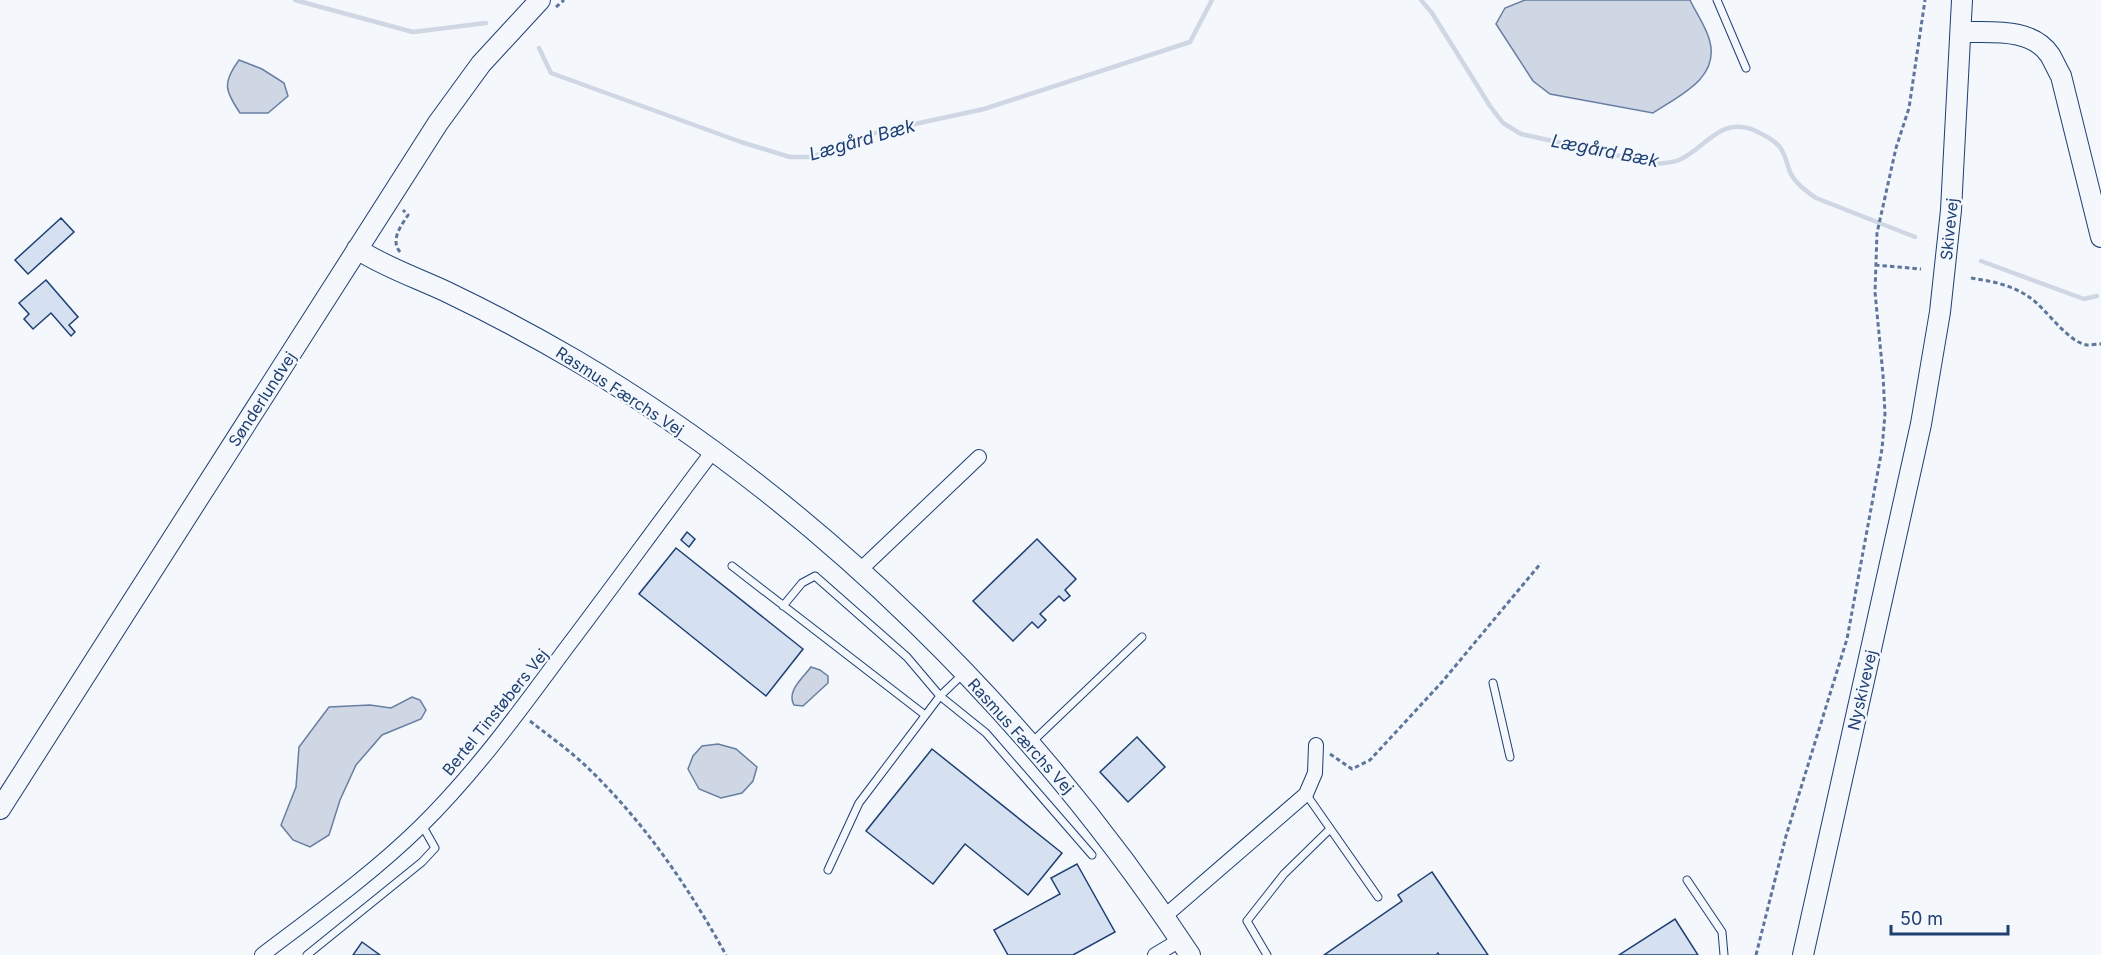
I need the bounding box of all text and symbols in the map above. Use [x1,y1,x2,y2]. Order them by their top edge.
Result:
water label: Lægård Bæk [806,114,918,165]
water label: Lægård Bæk [1550,130,1662,171]
street label: Skivevej [1936,197,1962,261]
street label: Rasmus Færchs Vej [552,342,688,440]
street label: Sønderlundvej [224,348,300,450]
street label: Bertel Tinstøbers Vej [438,645,552,779]
street label: Nyskivevej [1843,648,1881,732]
street label: Rasmus Færchs Vej [964,674,1078,798]
scale bar [1891,898,2008,936]
text: 50 m [1900,908,1943,929]

